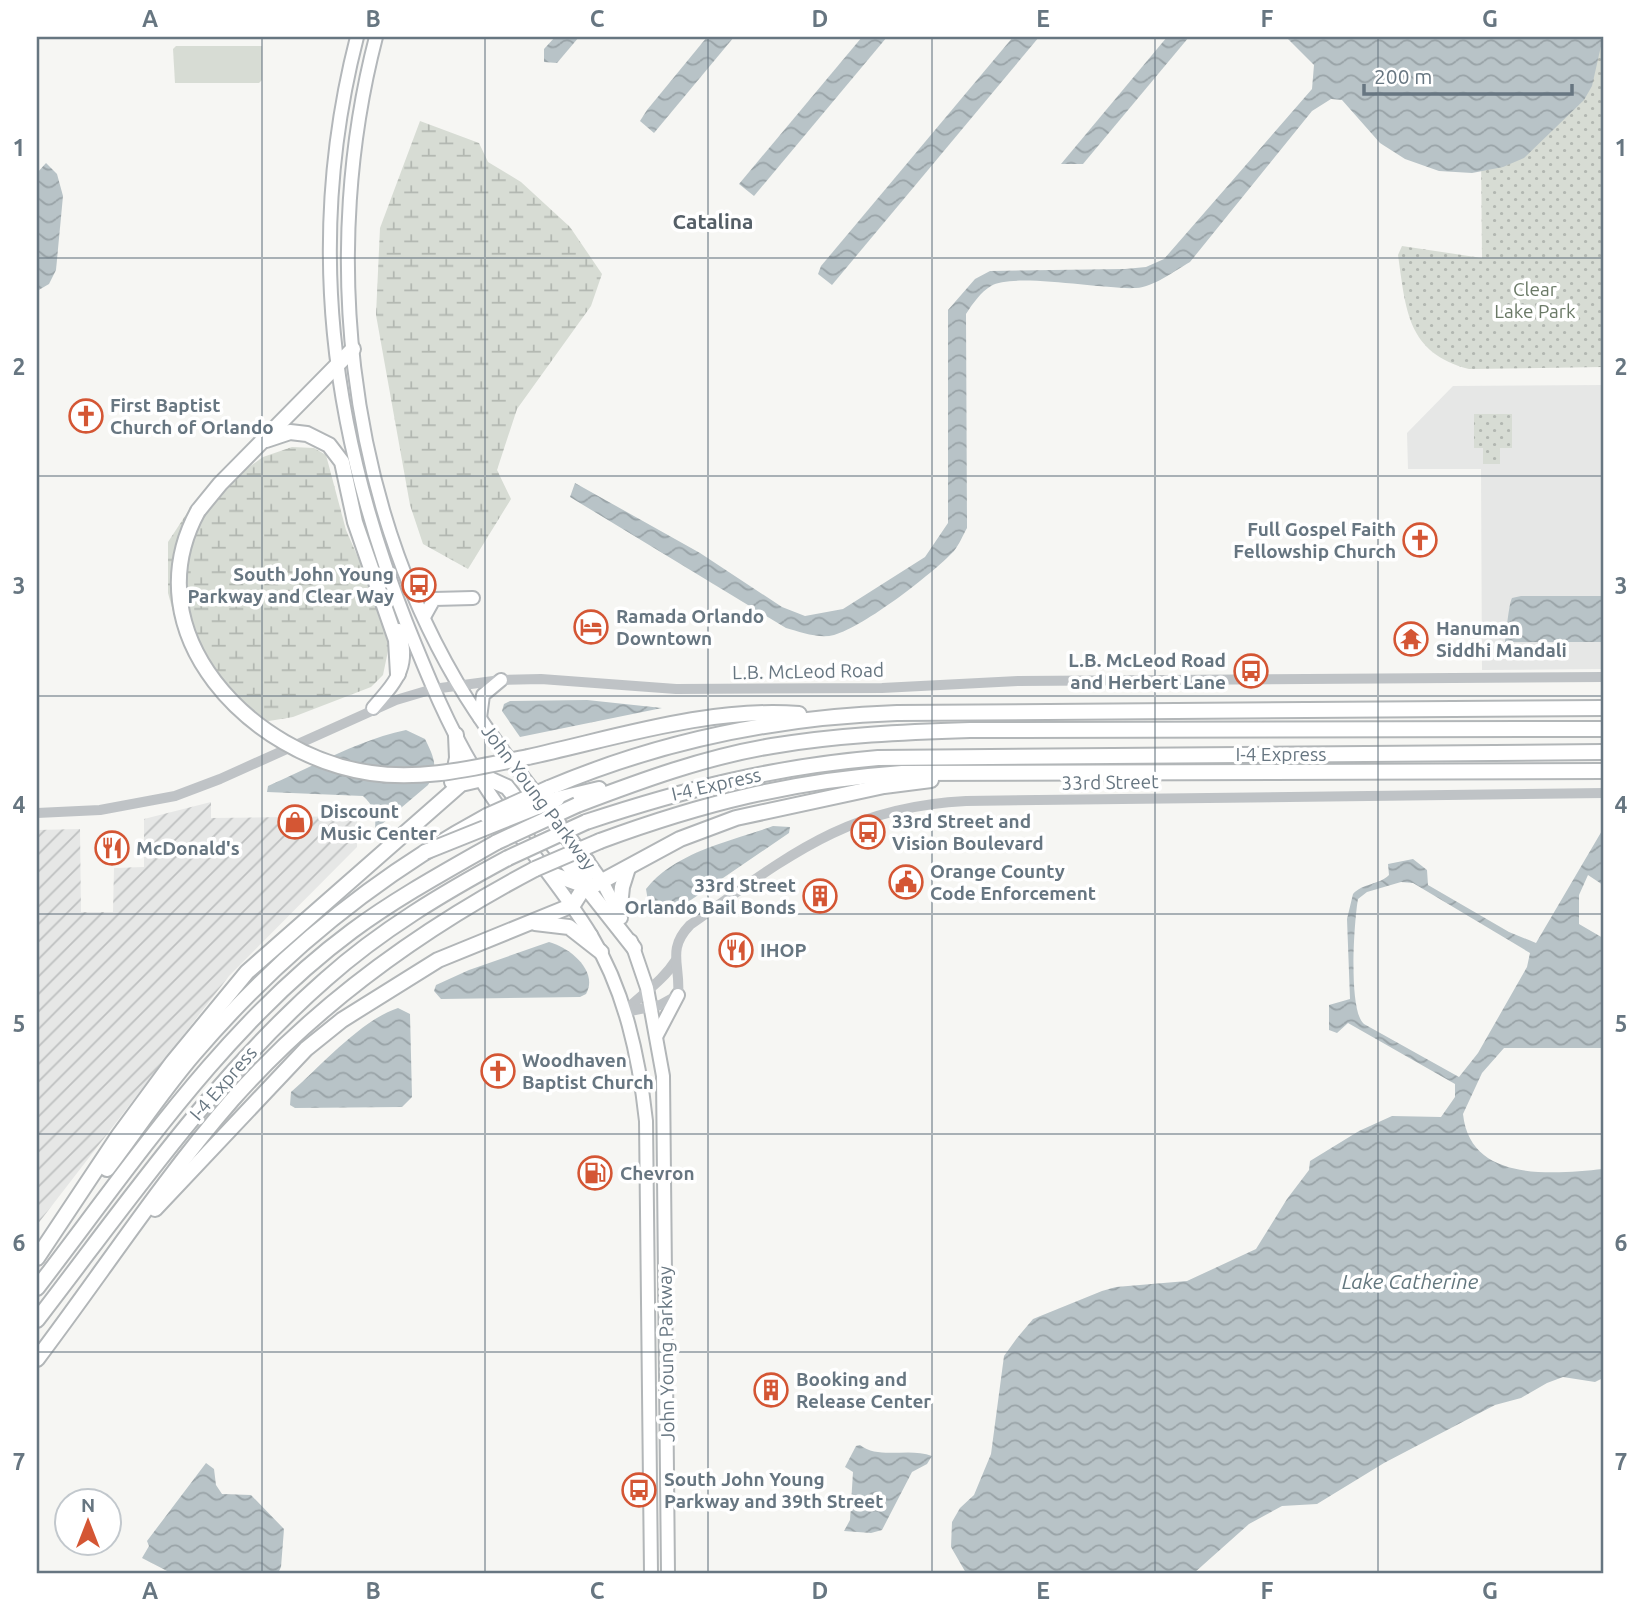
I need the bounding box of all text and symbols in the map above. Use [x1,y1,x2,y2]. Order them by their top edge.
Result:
text: A [142,6,158,31]
text: B [365,6,381,31]
text: C [590,6,605,31]
text: D [812,6,828,31]
text: E [1036,6,1050,31]
text: F [1261,6,1274,31]
text: G [1482,6,1498,31]
scale bar [1364,52,1572,96]
text: 200 m [1374,64,1432,88]
text: 1 [13,135,25,160]
text: 1 [1615,135,1627,160]
district label: Catalina [672,209,754,233]
park label: Clear Lake Park [1494,278,1576,322]
text: 2 [13,354,25,379]
text: 2 [1615,354,1627,379]
place label: First Baptist Church of Orlando [110,394,274,438]
church icon: First Baptist Church of Orlando [67,397,105,435]
place label: Full Gospel Faith Fellowship Church [1233,518,1396,562]
church icon: Full Gospel Faith Fellowship Church [1401,521,1439,559]
place label: South John Young Parkway and Clear Way [187,563,394,607]
bus stop icon: South John Young Parkway and Clear Way [400,566,438,604]
text: 3 [13,573,25,598]
text: 3 [1615,573,1627,598]
place label: Ramada Orlando Downtown [616,605,764,649]
hotel icon: Ramada Orlando Downtown [572,608,610,646]
place label: Hanuman Siddhi Mandali [1436,617,1567,661]
temple icon: Hanuman Siddhi Mandali [1392,620,1430,658]
place label: L.B. McLeod Road and Herbert Lane [1068,649,1226,693]
bus stop icon: L.B. McLeod Road and Herbert Lane [1232,652,1270,690]
street label: L.B. McLeod Road [732,659,884,683]
street label: John Young Parkway [477,720,601,874]
street label: I-4 Express [1235,743,1327,765]
street label: I-4 Express [669,763,763,805]
street label: 33rd Street [1061,770,1159,794]
text: 4 [13,792,26,817]
text: 4 [1615,792,1628,817]
place label: Discount Music Center [320,800,437,844]
shop icon: Discount Music Center [276,803,314,841]
place label: 33rd Street and Vision Boulevard [892,810,1044,854]
bus stop icon: 33rd Street and Vision Boulevard [849,813,887,851]
restaurant icon: McDonald's [93,829,131,867]
place label: McDonald's [136,837,240,859]
place label: Orange County Code Enforcement [930,860,1096,904]
public building icon: Orange County Code Enforcement [887,863,925,901]
place label: 33rd Street Orlando Bail Bonds [625,874,796,918]
building icon: 33rd Street Orlando Bail Bonds [801,877,839,915]
restaurant icon: IHOP [717,931,755,969]
place label: IHOP [760,939,806,961]
text: 5 [13,1011,25,1036]
text: 5 [1615,1011,1627,1036]
street label: I-4 Express [185,1041,261,1125]
place label: Woodhaven Baptist Church [522,1049,654,1093]
church icon: Woodhaven Baptist Church [479,1052,517,1090]
fuel station icon: Chevron [576,1154,614,1192]
place label: Chevron [620,1162,695,1184]
text: 6 [13,1230,26,1255]
text: 6 [1615,1230,1628,1255]
street label: John Young Parkway [653,1266,679,1442]
water label: Lake Catherine [1342,1269,1479,1293]
place label: Booking and Release Center [796,1368,931,1412]
building icon: Booking and Release Center [752,1371,790,1409]
text: 7 [13,1449,25,1474]
text: 7 [1615,1449,1627,1474]
place label: South John Young Parkway and 39th Street [664,1468,883,1512]
bus stop icon: South John Young Parkway and 39th Street [620,1471,658,1509]
north arrow [52,1488,122,1558]
text: N [81,1494,95,1516]
text: A [142,1578,158,1603]
text: B [365,1578,381,1603]
text: C [590,1578,605,1603]
text: D [812,1578,828,1603]
text: E [1036,1578,1050,1603]
text: F [1261,1578,1274,1603]
text: G [1482,1578,1498,1603]

